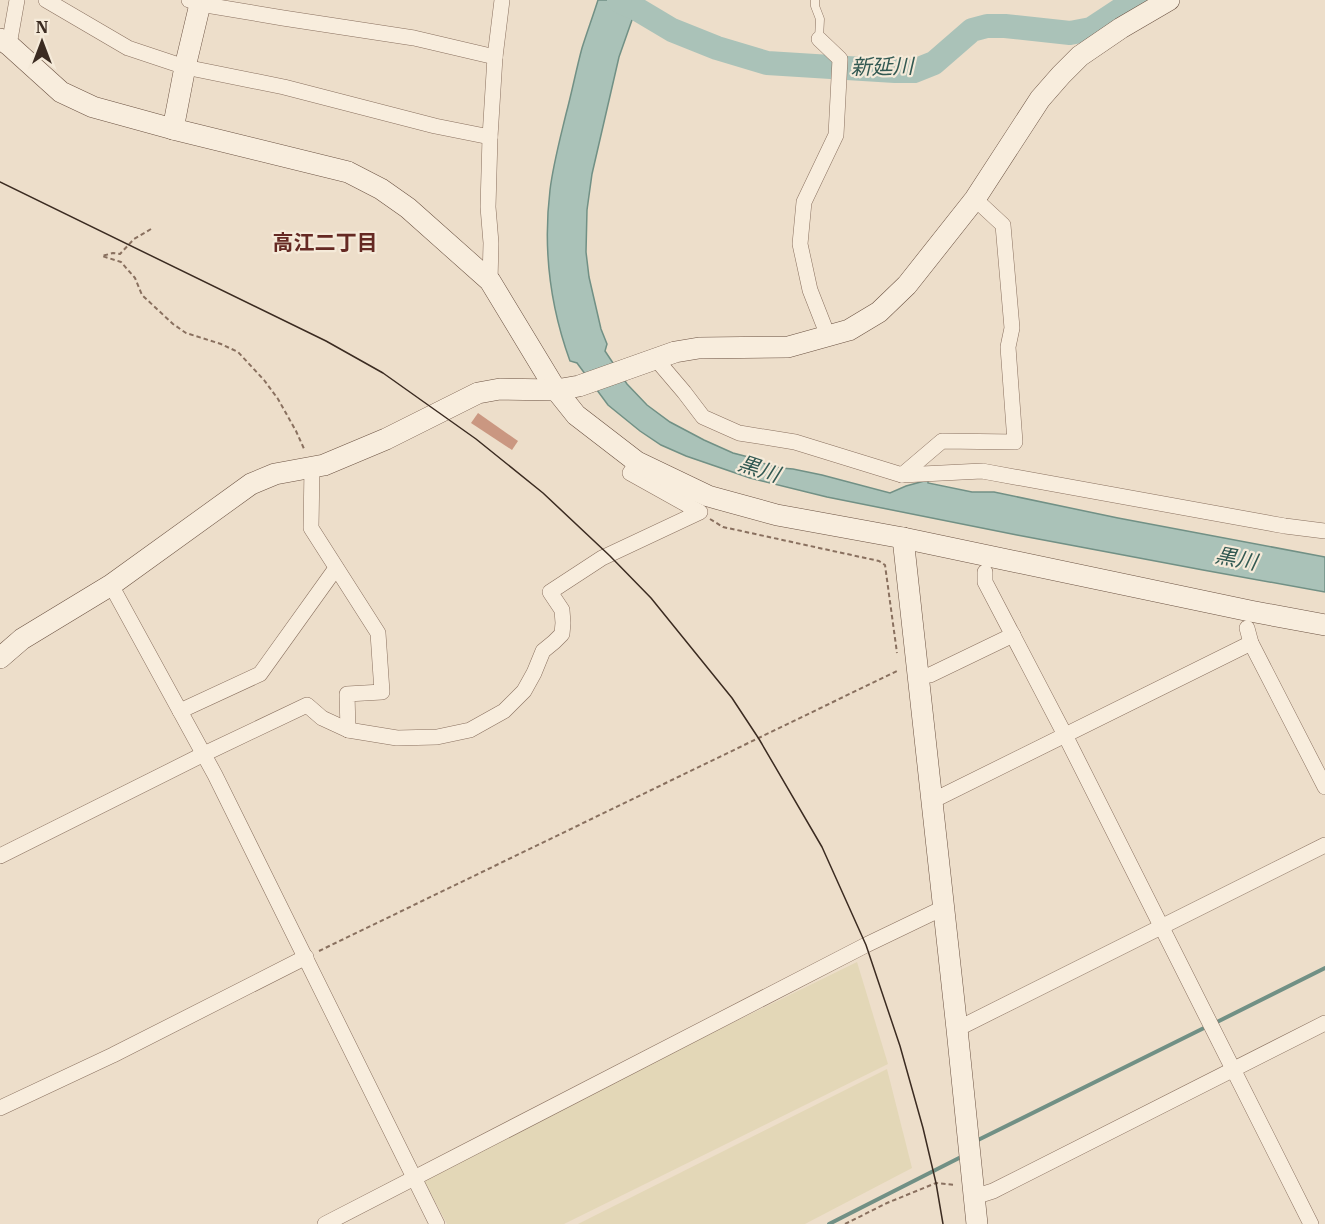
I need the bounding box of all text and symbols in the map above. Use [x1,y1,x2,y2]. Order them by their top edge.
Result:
north arrow [12,12,72,72]
text: N [36,17,48,37]
water label: 新延川 [850,51,916,81]
district label: 高江二丁目 [273,228,378,256]
water label: 黒川 [735,448,786,488]
water label: 黒川 [1213,540,1261,576]

